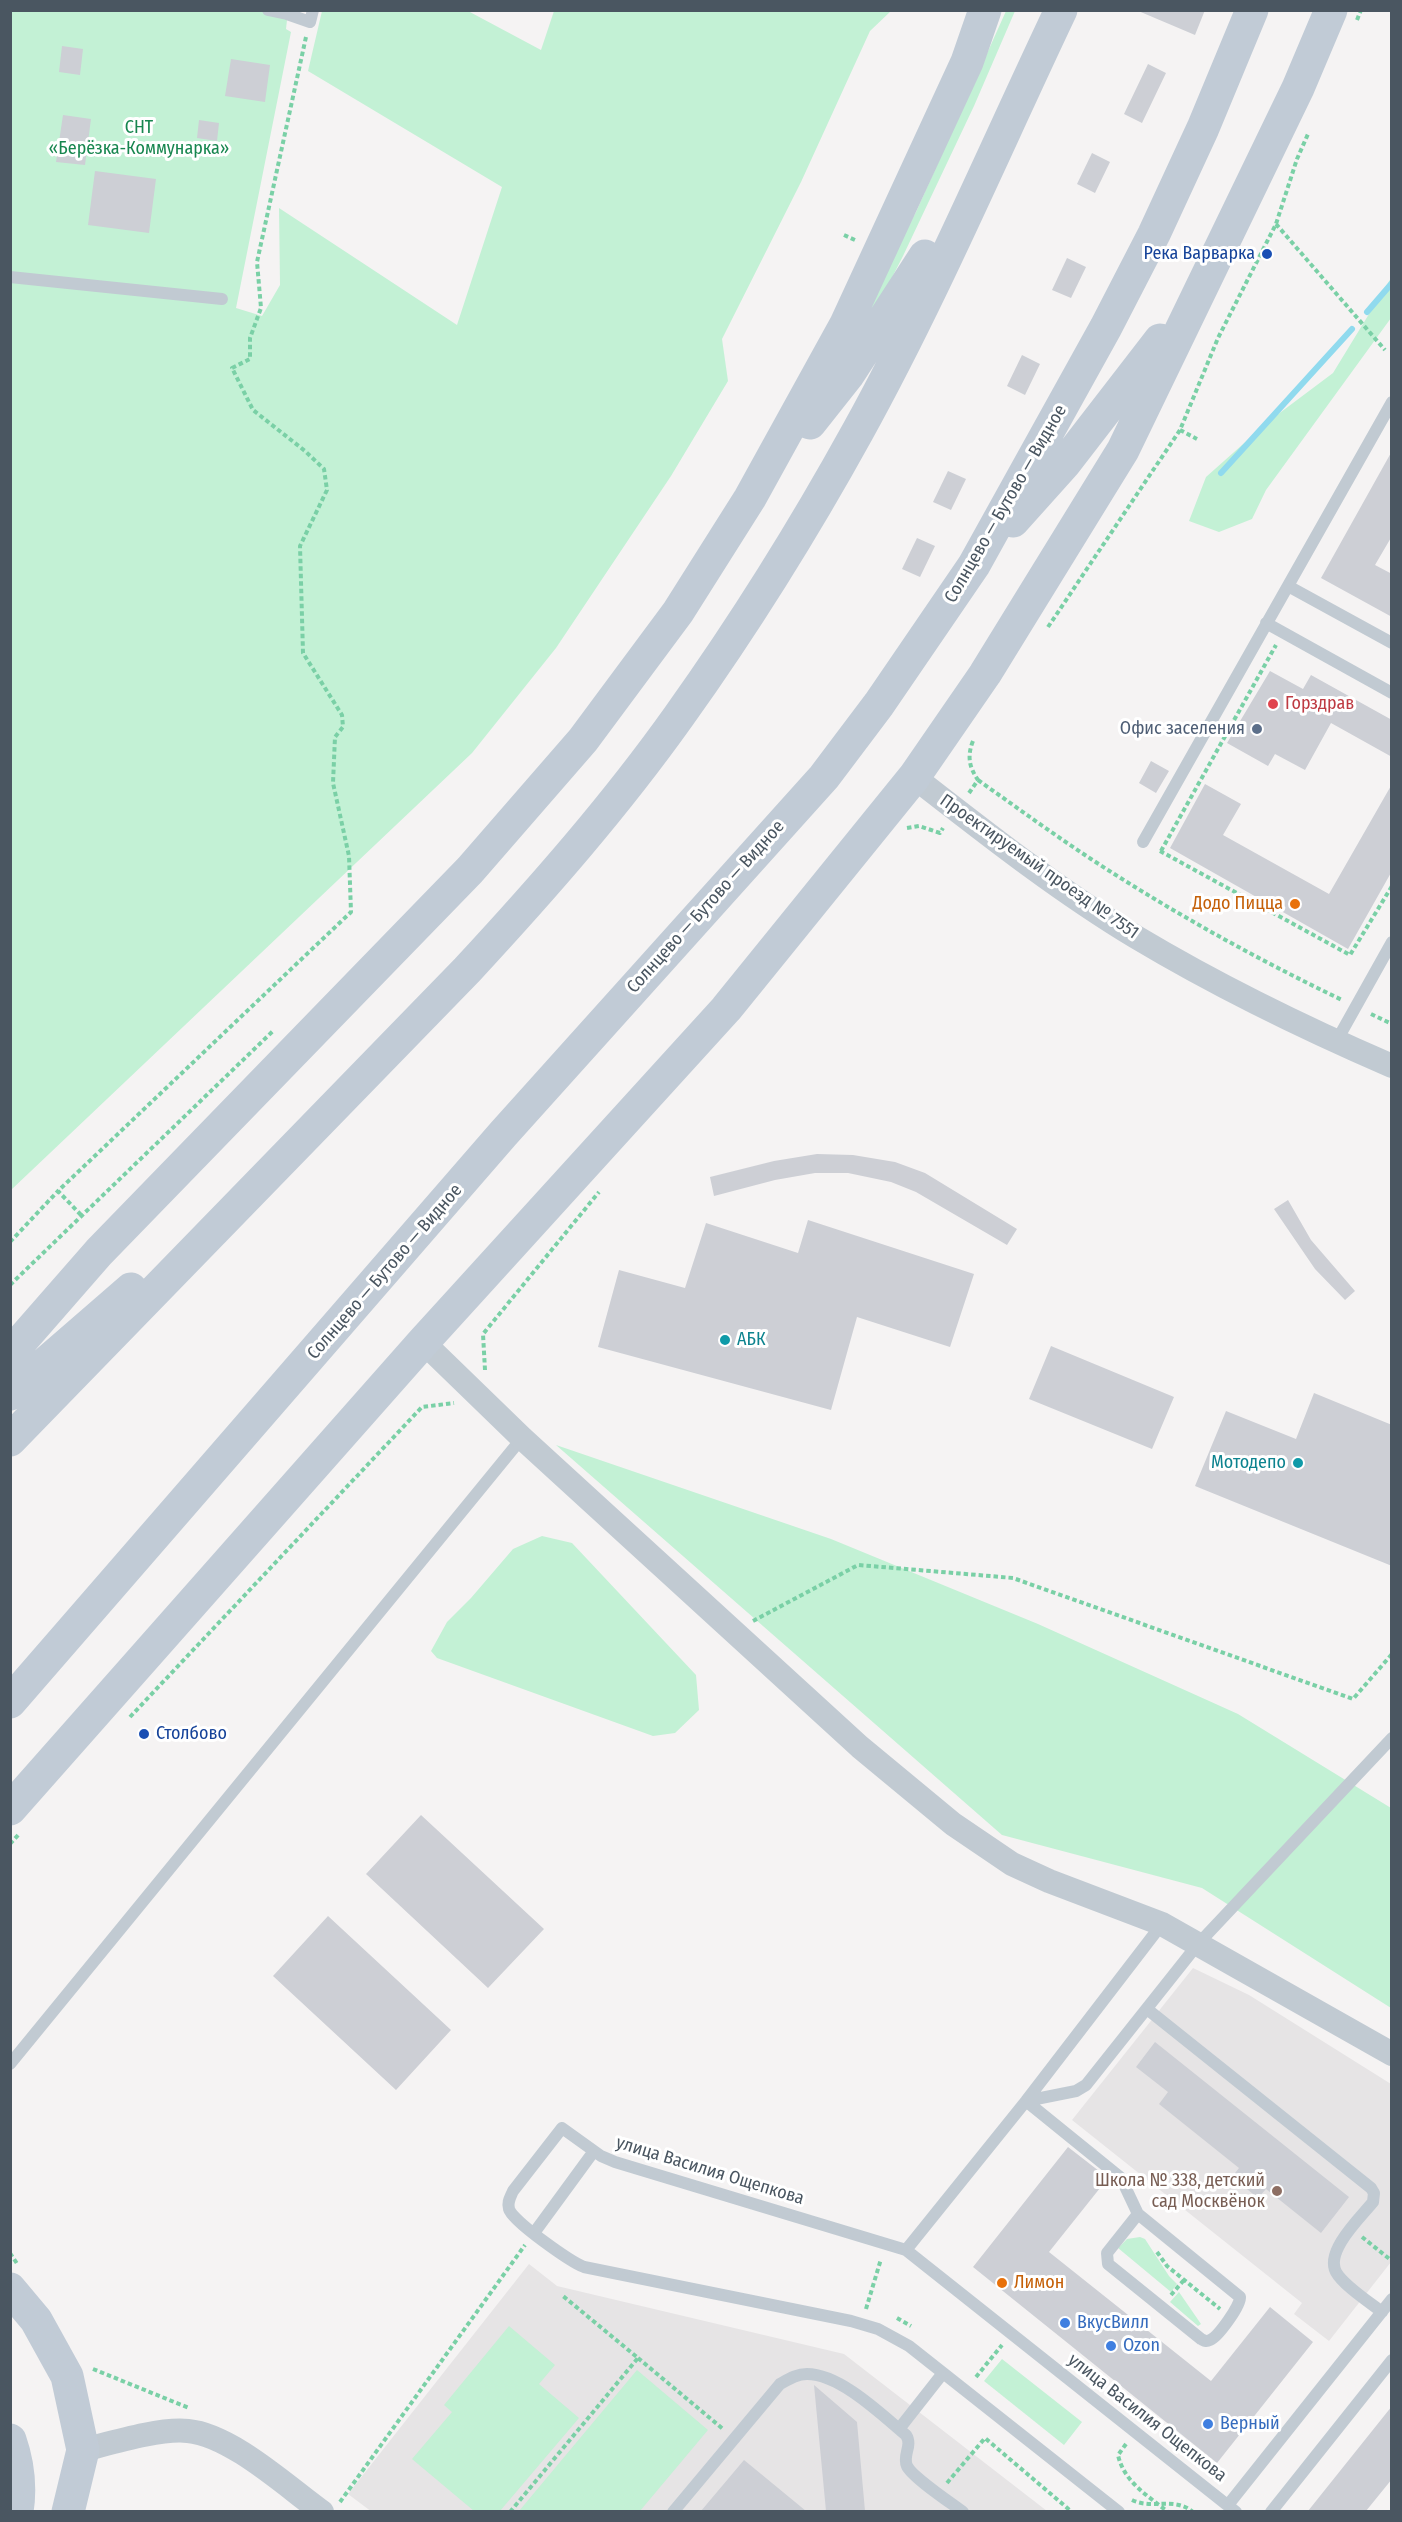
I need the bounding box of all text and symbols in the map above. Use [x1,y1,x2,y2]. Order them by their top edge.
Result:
park label: СНТ «Берёзка-Коммунарка» [49,117,229,160]
place label: Река Варварка [1144,243,1255,265]
marker: Река Варварка [1260,247,1274,261]
street label: Солнцево — Бутово — Видное [940,401,1072,607]
place label: Горздрав [1285,693,1354,715]
marker: Горздрав [1266,697,1280,711]
place label: Офис заселения [1120,718,1245,740]
marker: Офис заселения [1250,722,1264,736]
street label: Проектируемый проезд № 7551 [936,790,1142,944]
street label: Солнцево — Бутово — Видное [623,816,789,998]
place label: Додо Пицца [1193,893,1283,915]
marker: Додо Пицца [1288,897,1302,911]
street label: Солнцево — Бутово — Видное [303,1180,467,1364]
place label: АБК [737,1329,766,1351]
marker: АБК [718,1333,732,1347]
place label: Мотодепо [1211,1452,1286,1474]
marker: Мотодепо [1291,1456,1305,1470]
place label: Столбово [156,1723,227,1745]
marker: Столбово [137,1727,151,1741]
street label: улица Василия Ощепкова [613,2132,807,2210]
place label: Школа № 338, детский сад Москвёнок [1095,2170,1265,2212]
marker: Школа № 338, детский сад Москвёнок [1270,2184,1284,2198]
place label: Лимон [1014,2272,1064,2294]
marker: Лимон [995,2276,1009,2290]
place label: ВкусВилл [1077,2312,1149,2334]
marker: ВкусВилл [1058,2316,1072,2330]
place label: Ozon [1123,2335,1160,2357]
marker: Ozon [1104,2339,1118,2353]
street label: улица Василия Ощепкова [1063,2349,1231,2487]
place label: Верный [1220,2413,1280,2435]
marker: Верный [1201,2417,1215,2431]

